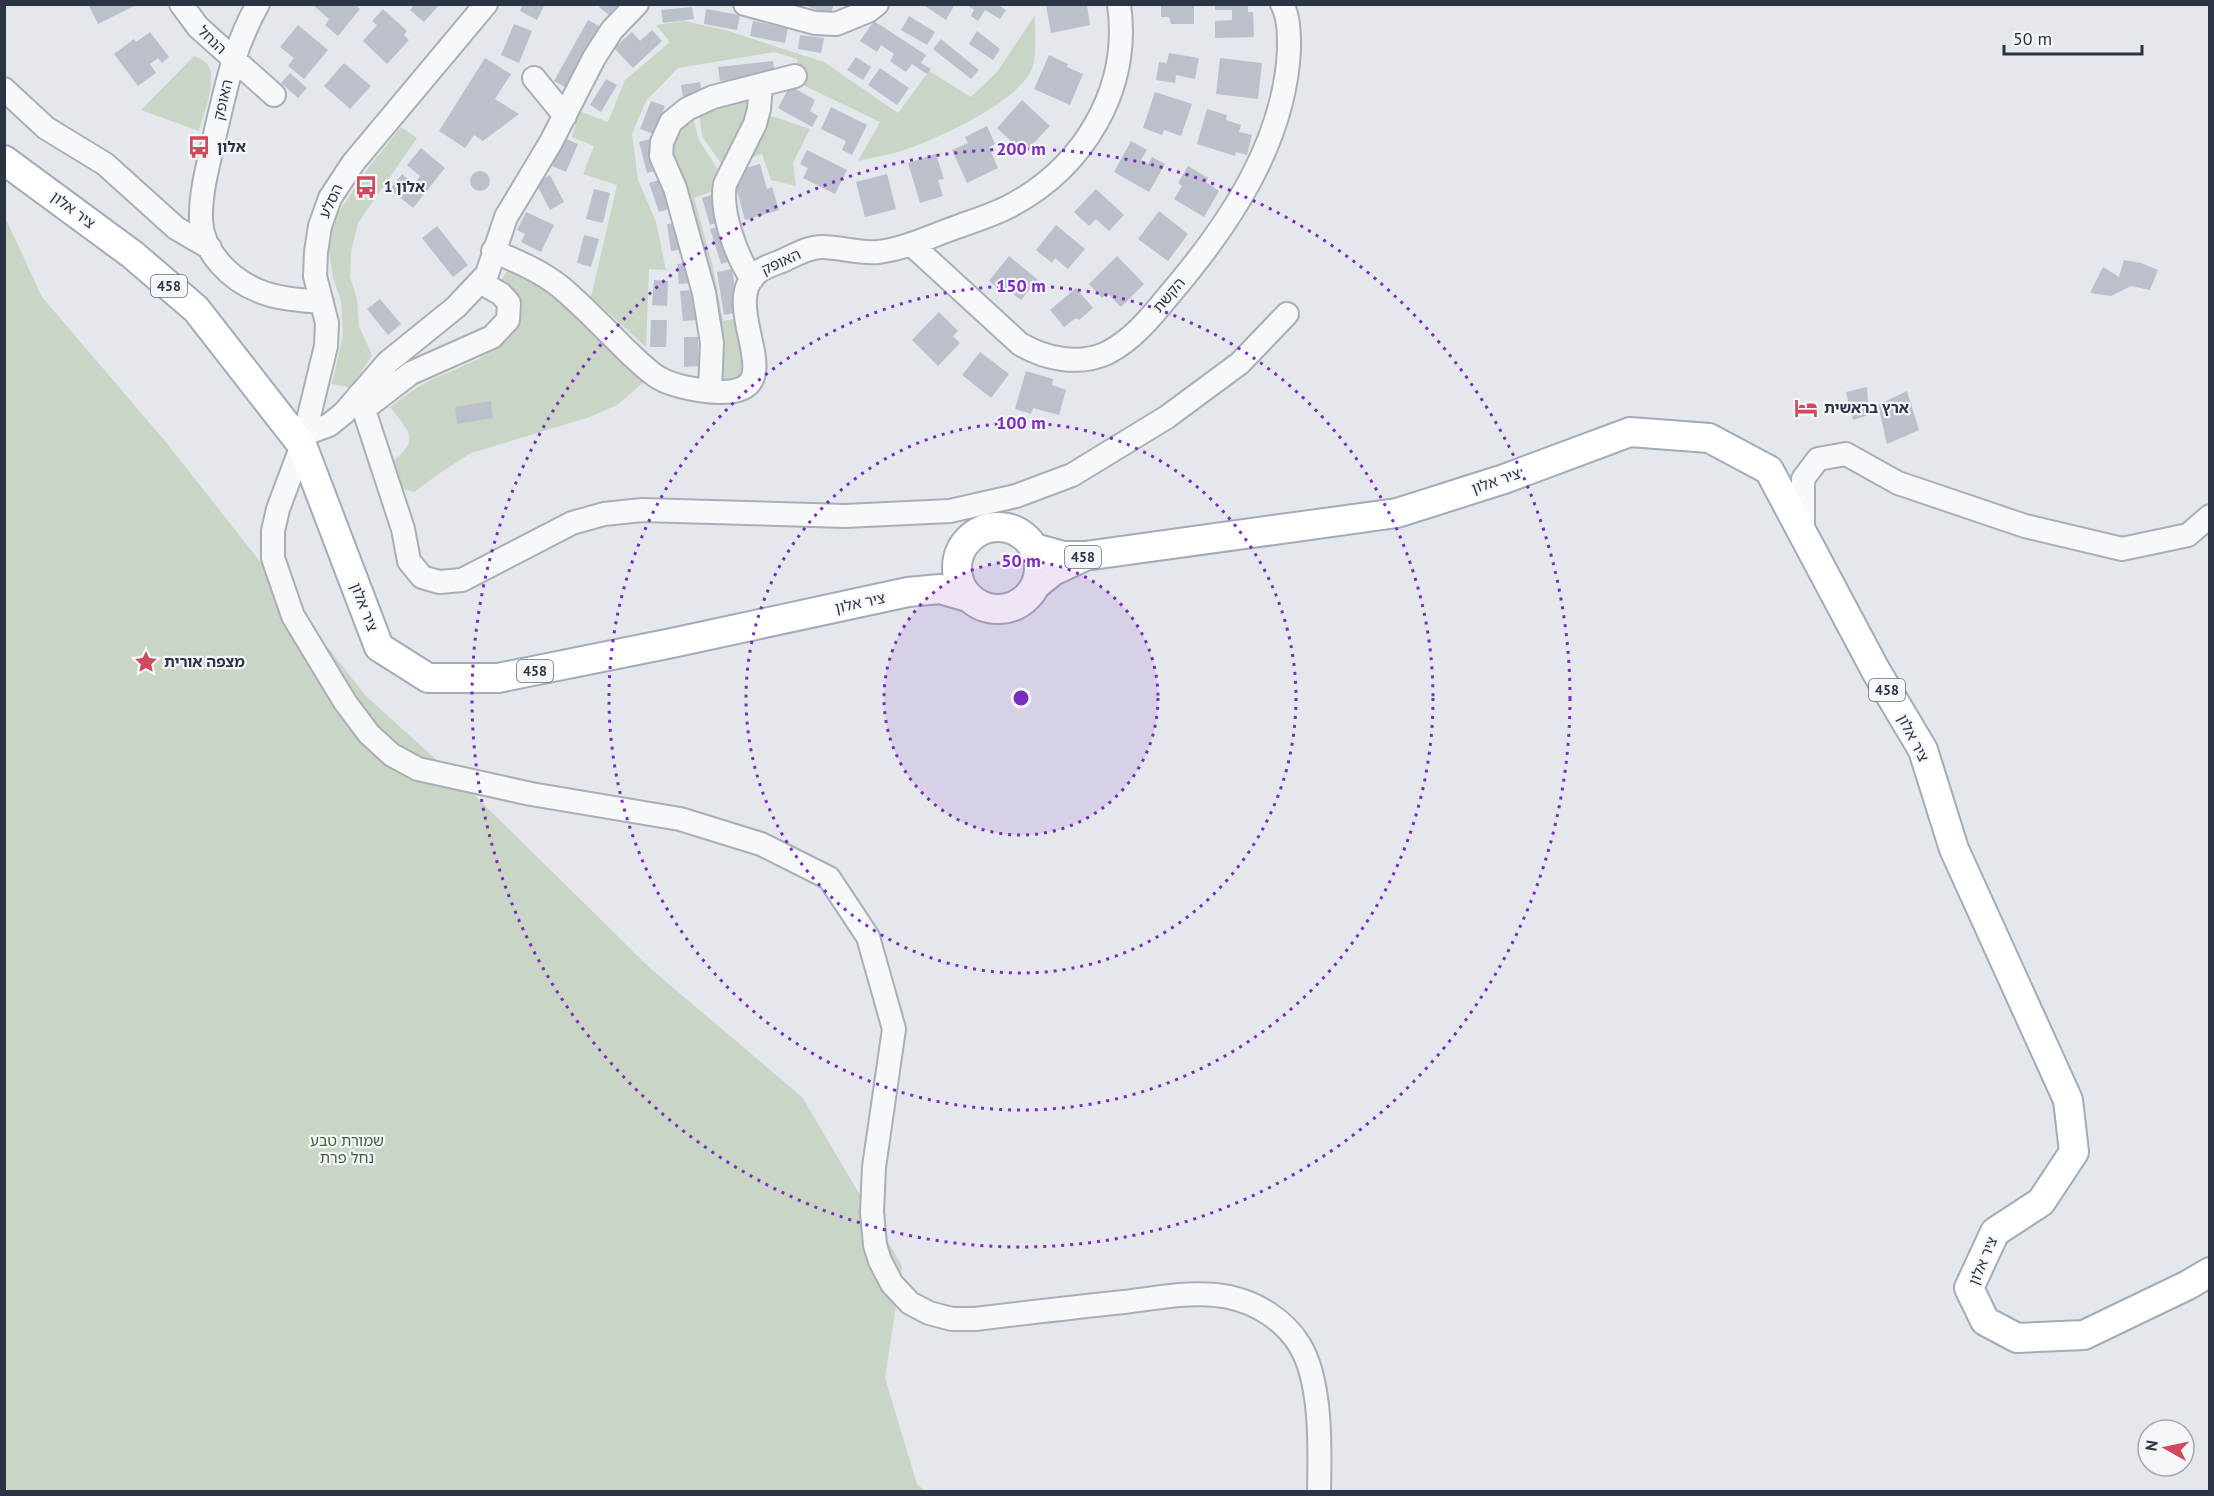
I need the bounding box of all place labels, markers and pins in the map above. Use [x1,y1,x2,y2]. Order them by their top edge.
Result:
bus stop icon: אלון [186,134,212,160]
place label: אלון [217,137,246,156]
bus stop icon: אלון 1 [353,174,379,200]
place label: אלון 1 [384,177,425,196]
hotel icon: ארץ בראשית [1793,395,1819,421]
place label: ארץ בראשית [1824,398,1909,417]
place icon: מצפה אורית [133,649,159,675]
place label: מצפה אורית [164,652,245,671]
centre of rings [1011,688,1031,708]

